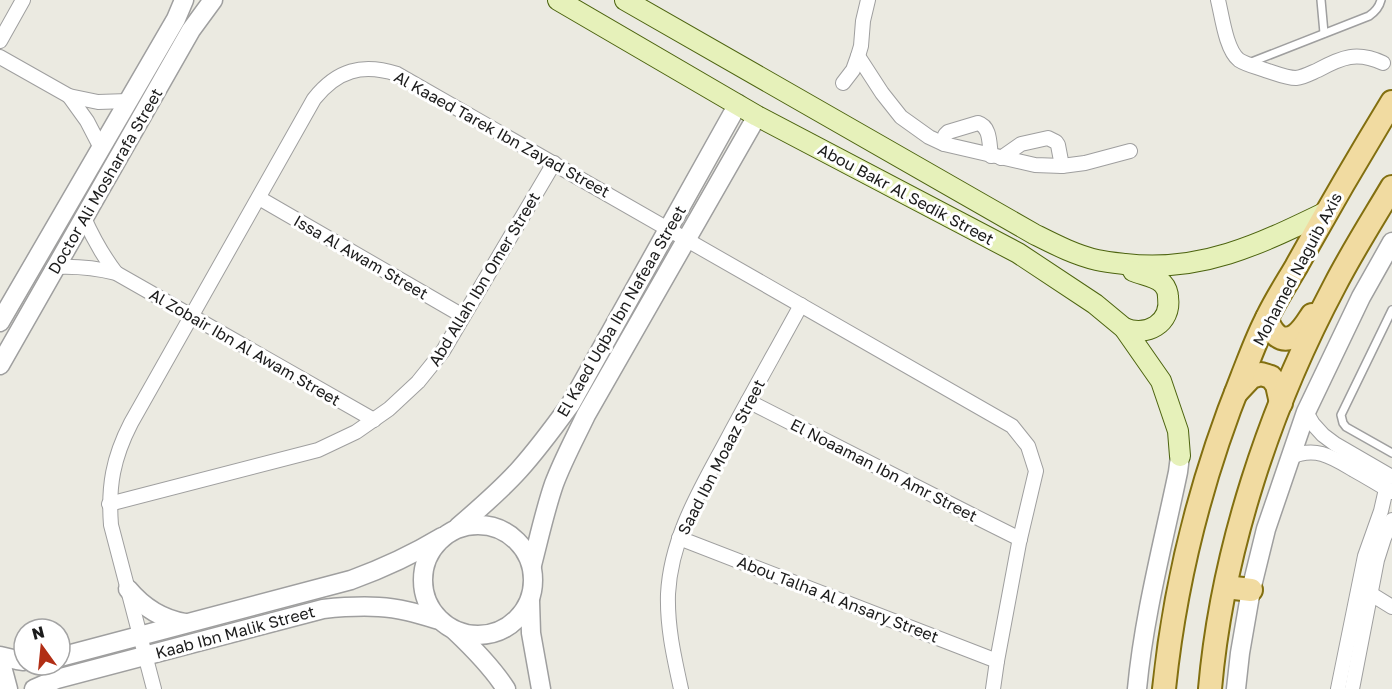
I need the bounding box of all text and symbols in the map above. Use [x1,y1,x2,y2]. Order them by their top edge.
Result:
street label: Al Kaaed Tarek Ibn Zayad Street [391,66,613,202]
street label: Doctor Ali Mosharafa Street [44,84,166,278]
street label: Abou Bakr Al Sedik Street [815,139,997,249]
street label: Abd Allah Ibn Omer Street [424,188,544,370]
street label: Mohamed Naguib Axis [1248,189,1346,349]
street label: El Kaed Uqba Ibn Nafeaa Street [552,202,690,420]
street label: Issa Al Awam Street [290,210,432,304]
street label: Al Zobair Ibn Al Awam Street [146,284,344,410]
street label: Saad Ibn Moaaz Street [673,376,769,538]
street label: El Noaaman Ibn Amr Street [787,414,981,526]
street label: Abou Talha Al Ansary Street [735,551,941,647]
street label: Kaab Ibn Malik Street [153,601,317,663]
north arrow [12,617,72,677]
text: N [30,621,47,644]

